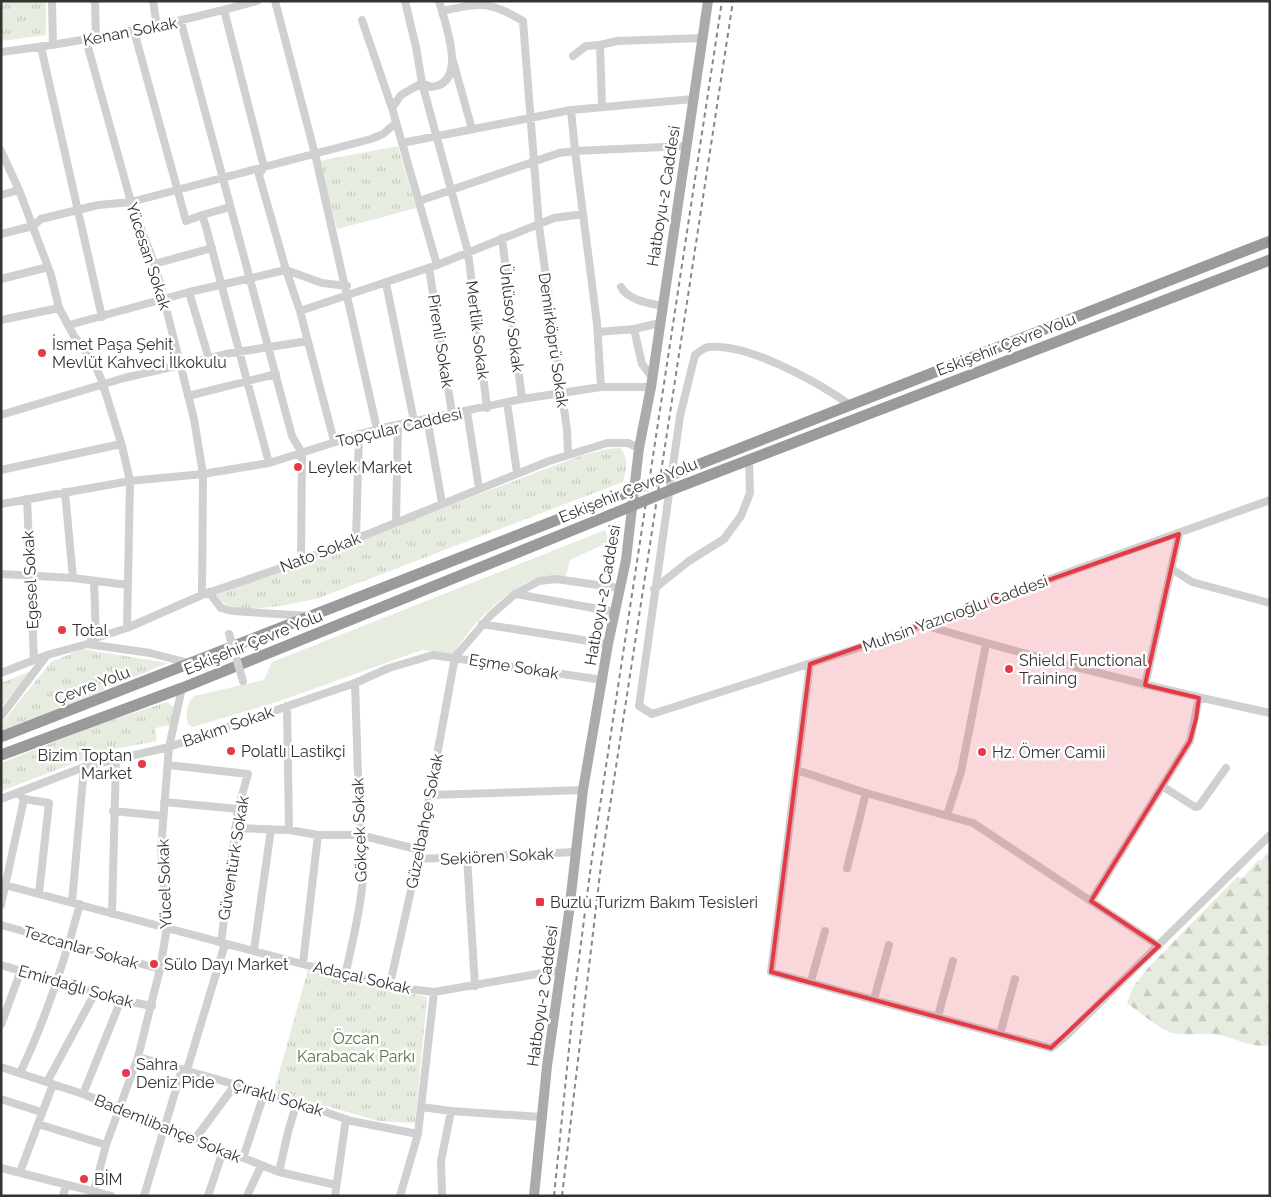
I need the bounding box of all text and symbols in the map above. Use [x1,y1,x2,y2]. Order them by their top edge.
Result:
street label: Kenan Sokak [81,13,179,50]
street label: Hatboyu-2 Caddesi [643,124,684,268]
street label: Yücesan Sokak [122,200,175,313]
street label: Ünlüsoy Sokak [495,263,529,374]
street label: Demirköprü Sokak [535,271,572,409]
street label: Mertlik Sokak [462,280,493,381]
street label: Pirenli Sokak [424,293,457,390]
street label: Eskişehir Çevre Yolu [934,309,1079,380]
place label: İsmet Paşa Şehit Mevlüt Kahveci İlkokulu [52,334,227,372]
marker: İsmet Paşa Şehit Mevlüt Kahveci İlkokulu [36,347,48,359]
street label: Topçular Caddesi [334,404,464,451]
street label: Eskişehir Çevre Yolu [556,454,700,527]
place label: Leylek Market [308,458,413,477]
marker: Leylek Market [292,461,304,473]
street label: Hatboyu-2 Caddesi [581,523,624,667]
street label: Nato Sokak [277,528,364,577]
street label: Egesel Sokak [18,530,43,630]
street label: Muhsin Yazıcıoğlu Caddesi [860,571,1050,656]
street label: Eskişehir Çevre Yolu [181,606,325,679]
place label: Total [72,621,108,640]
marker: Total [56,624,68,636]
street label: Eşme Sokak [468,650,561,683]
place label: Shield Functional Training [1019,651,1147,688]
street label: Çevre Yolu [52,662,133,709]
marker: Shield Functional Training [1003,663,1015,675]
street label: Bakım Sokak [180,702,277,751]
place label: Polatlı Lastikçi [241,742,346,761]
place label: Hz. Ömer Camii [992,742,1106,762]
marker: Polatlı Lastikçi [225,745,237,757]
place label: Bizim Toptan Market [38,746,133,783]
marker: Hz. Ömer Camii [976,746,988,758]
street label: Güzelbahçe Sokak [402,751,447,890]
marker: Bizim Toptan Market [136,758,148,770]
street label: Gökçek Sokak [348,777,371,883]
street label: Güventürk Sokak [214,794,253,922]
street label: Yücel Sokak [153,838,176,929]
street label: Sekiören Sokak [440,844,555,869]
place label: Buzlu Turizm Bakım Tesisleri [550,893,758,912]
marker: Buzlu Turizm Bakım Tesisleri [534,896,546,908]
street label: Tezcanlar Sokak [21,922,141,973]
street label: Hatboyu-2 Caddesi [523,924,562,1068]
place label: Sülo Dayı Market [164,955,289,974]
street label: Adaçal Sokak [311,957,413,998]
marker: Sülo Dayı Market [148,958,160,970]
street label: Emirdağlı Sokak [16,961,136,1012]
park label: Özcan Karabacak Parkı [297,1028,415,1066]
place label: Sahra Deniz Pide [136,1055,214,1092]
marker: Sahra Deniz Pide [120,1067,132,1079]
street label: Çıraklı Sokak [230,1075,326,1120]
street label: Bademlibahçe Sokak [92,1090,244,1167]
place label: BİM [94,1169,123,1189]
marker: BİM [78,1173,90,1185]

